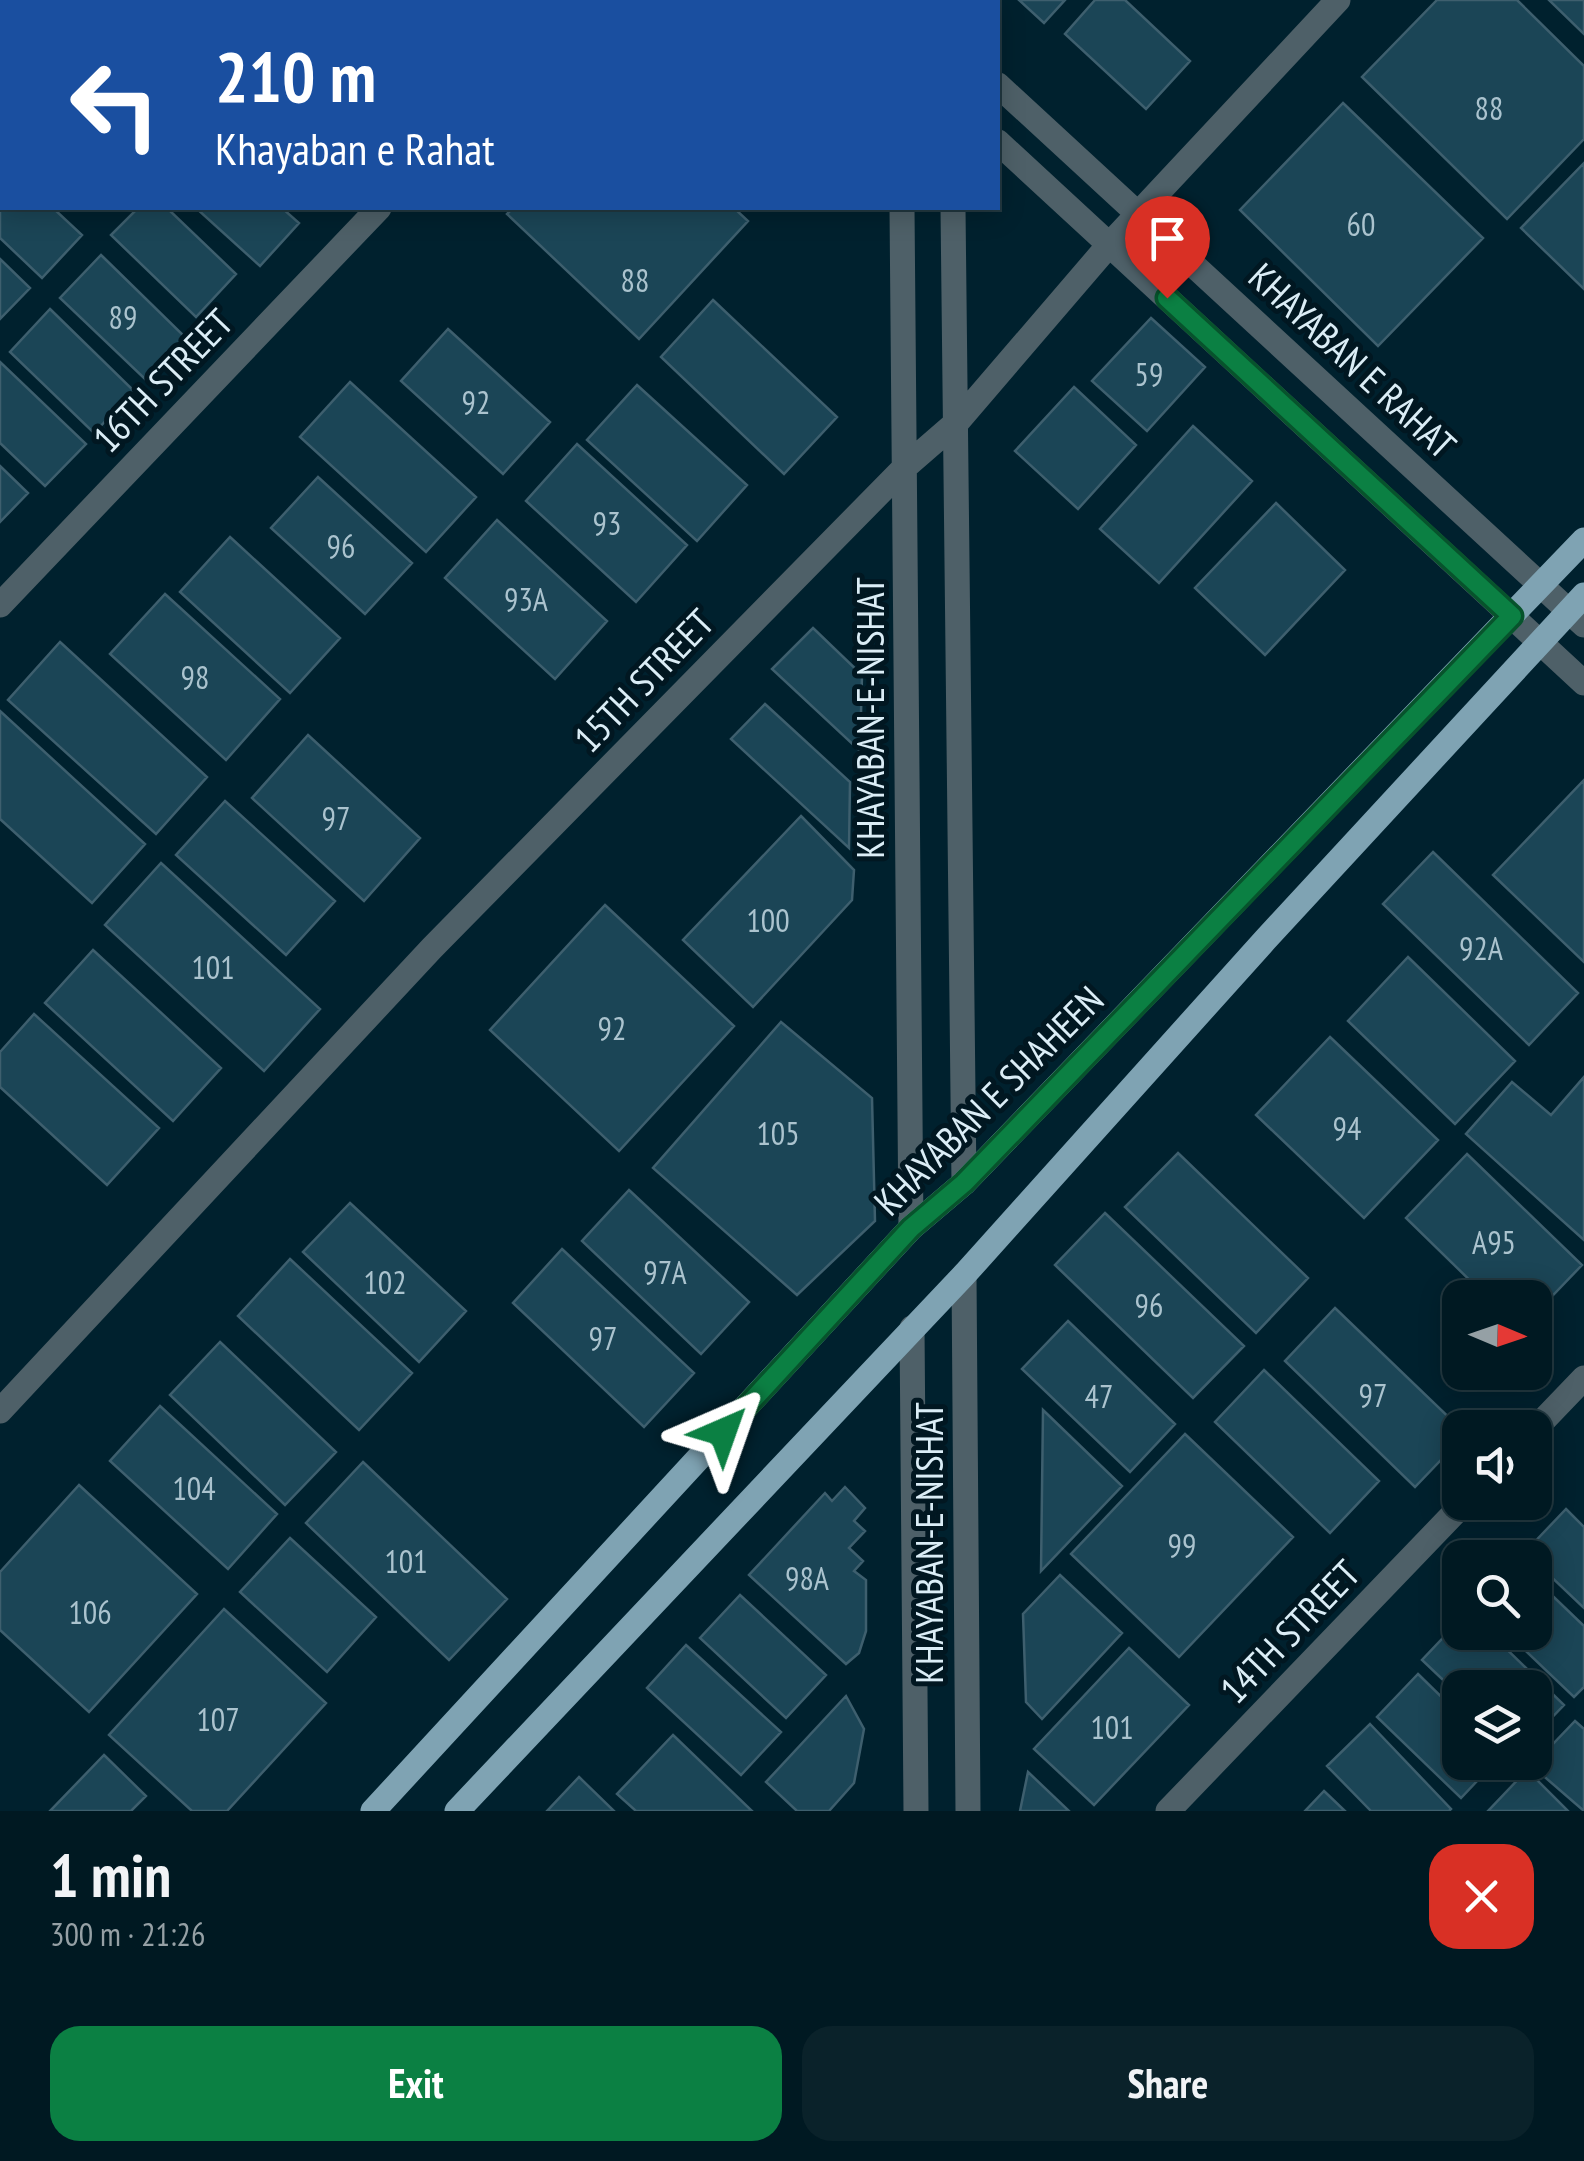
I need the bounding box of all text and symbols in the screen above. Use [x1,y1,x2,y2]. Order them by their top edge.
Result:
text: 210 m [215,31,376,121]
icon: left [50,40,180,170]
house number: 88 [1475,87,1503,129]
text: Khayaban e Rahat [215,119,495,177]
pin [1125,196,1210,299]
house number: 60 [1347,203,1375,245]
icon: arrive [1140,211,1195,266]
street label: KHAYABAN E RAHAT [1239,252,1467,468]
house number: 88 [621,259,649,301]
house number: 89 [109,296,137,338]
street label: 16TH STREET [82,298,242,462]
house number: 59 [1135,353,1163,395]
house number: 92 [462,381,490,423]
house number: 93 [593,502,621,544]
house number: 96 [327,525,355,567]
street label: KHAYABAN-E-NISHAT [845,577,894,859]
house number: 93A [504,578,548,620]
street label: 15TH STREET [563,598,723,762]
house number: 98 [181,656,209,698]
house number: 97 [322,797,350,839]
house number: 100 [746,899,790,941]
house number: 92A [1459,927,1503,969]
house number: 101 [191,946,235,988]
street label: KHAYABAN E SHAHEEN [863,975,1113,1225]
house number: 92 [598,1007,626,1049]
house number: 94 [1333,1107,1361,1149]
house number: 105 [756,1112,800,1154]
house number: A95 [1472,1221,1516,1263]
house number: 97A [643,1251,687,1293]
house number: 102 [363,1261,407,1303]
north arrow [1442,1280,1552,1390]
map controls [1442,1280,1552,1780]
house number: 96 [1135,1284,1163,1326]
house number: 97 [589,1317,617,1359]
house number: 97 [1359,1374,1387,1416]
house number: 47 [1085,1375,1113,1417]
position arrow [671,1380,775,1484]
street label: KHAYABAN-E-NISHAT [904,1402,953,1684]
button: sound [1442,1410,1552,1520]
house number: 104 [172,1467,216,1509]
house number: 99 [1168,1524,1196,1566]
house number: 101 [384,1540,428,1582]
button: search [1442,1540,1552,1650]
street label: 14TH STREET [1209,1549,1369,1713]
house number: 98A [785,1557,829,1599]
house number: 106 [68,1591,112,1633]
button: layers [1442,1670,1552,1780]
house number: 107 [196,1698,240,1740]
house number: 101 [1090,1706,1134,1748]
text: 1 min [50,1836,171,1914]
button: close [1429,1844,1534,1949]
text: 300 m · 21:26 [50,1913,205,1955]
button: Exit [50,2026,782,2141]
button: Share [802,2026,1534,2141]

